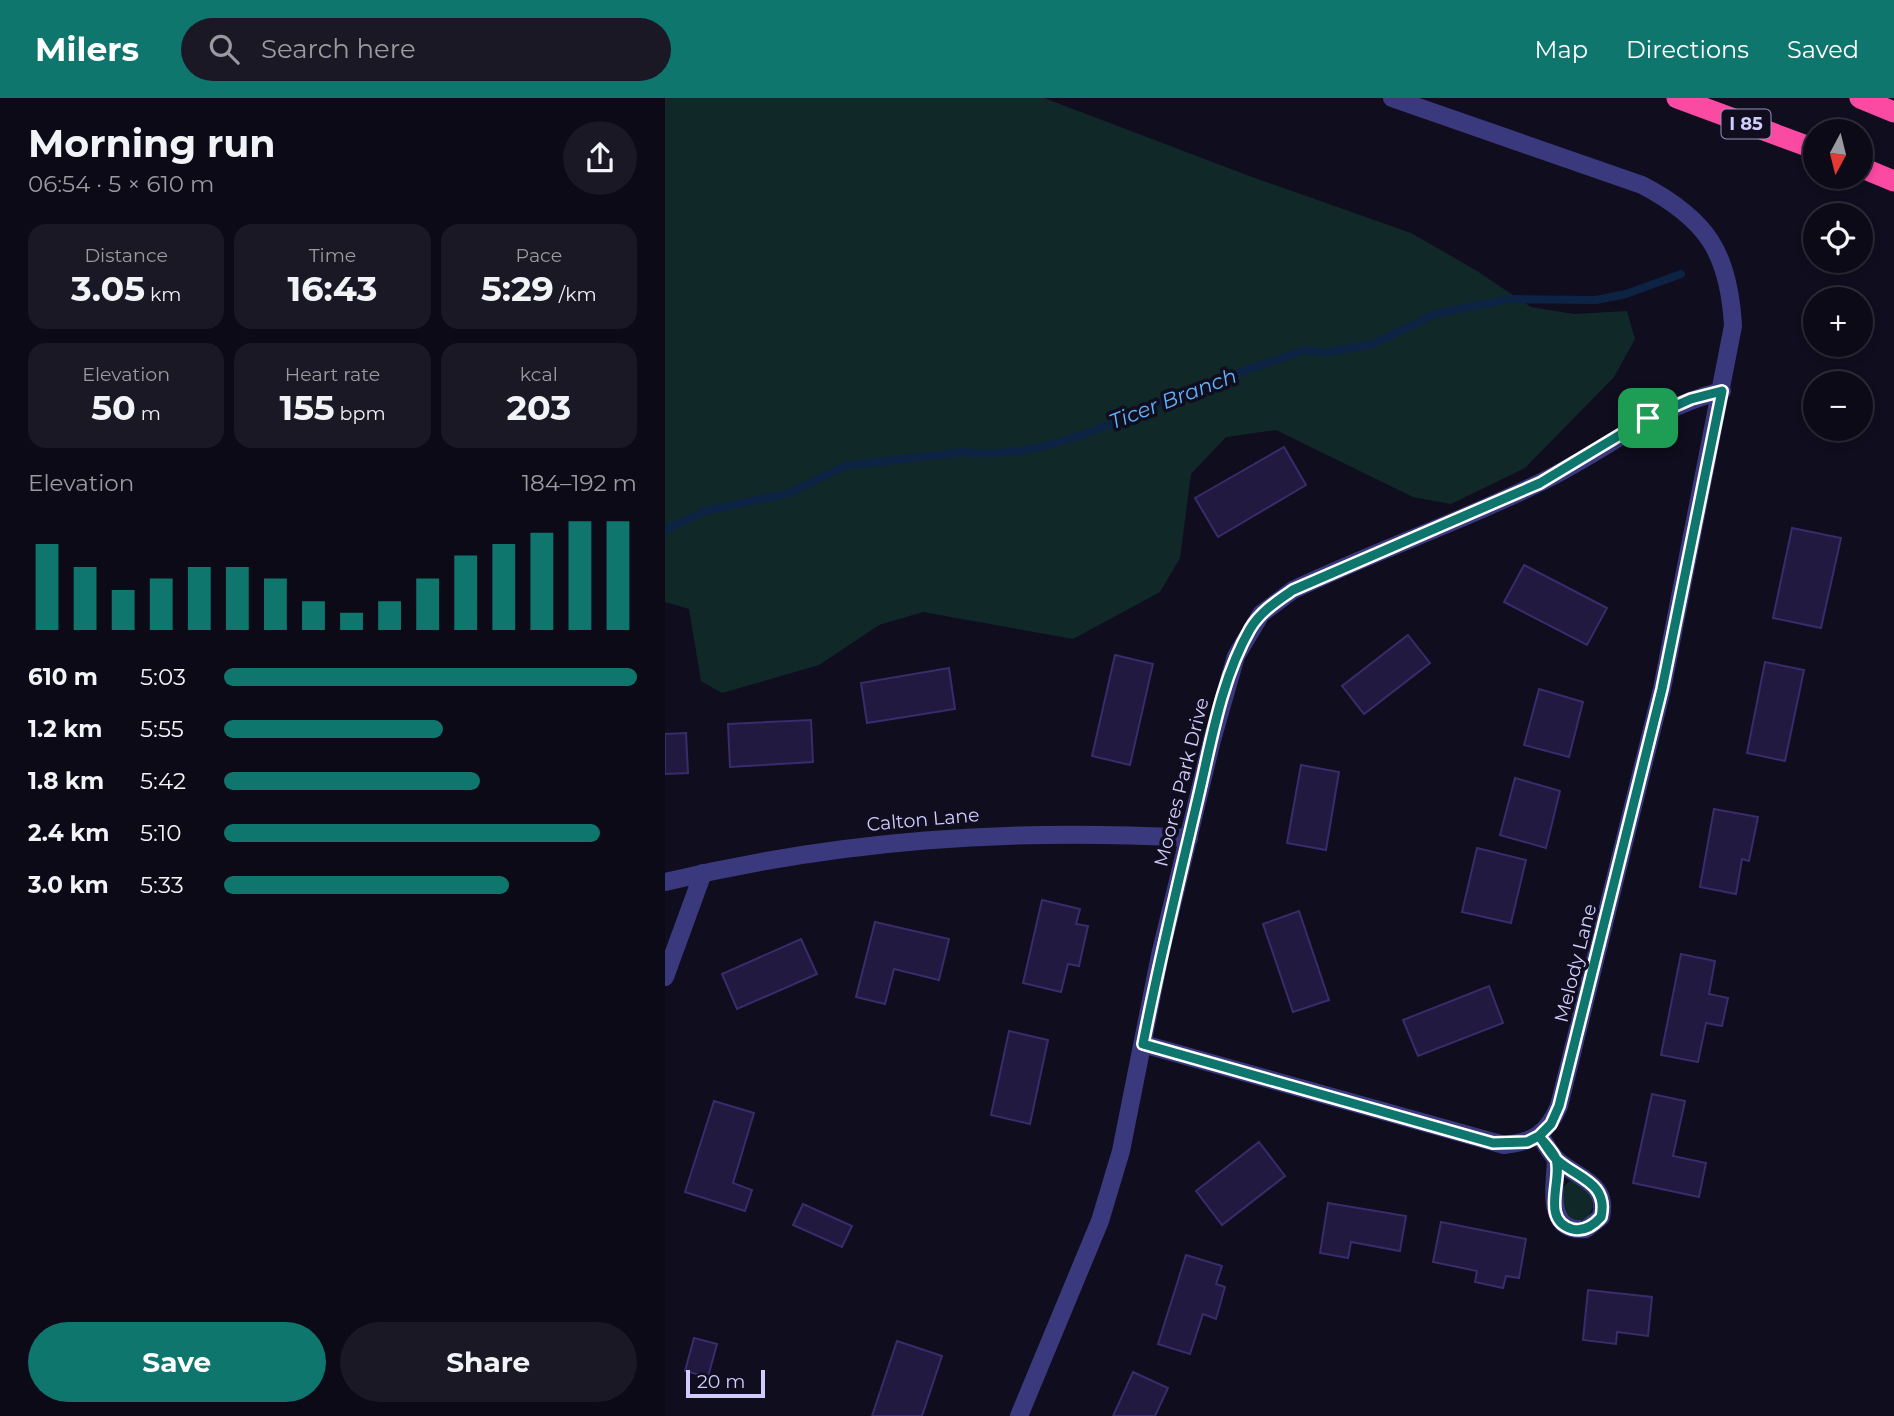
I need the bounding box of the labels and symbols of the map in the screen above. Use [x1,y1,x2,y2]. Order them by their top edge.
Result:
road number: I 85 [1721,110,1771,139]
north arrow [1803,119,1873,189]
water label: Ticer Branch [1106,363,1240,434]
pin [1618,388,1678,448]
street label: Moores Park Drive [1149,695,1214,869]
street label: Calton Lane [866,803,980,836]
street label: Melody Lane [1550,901,1601,1025]
scale bar [686,1367,765,1399]

